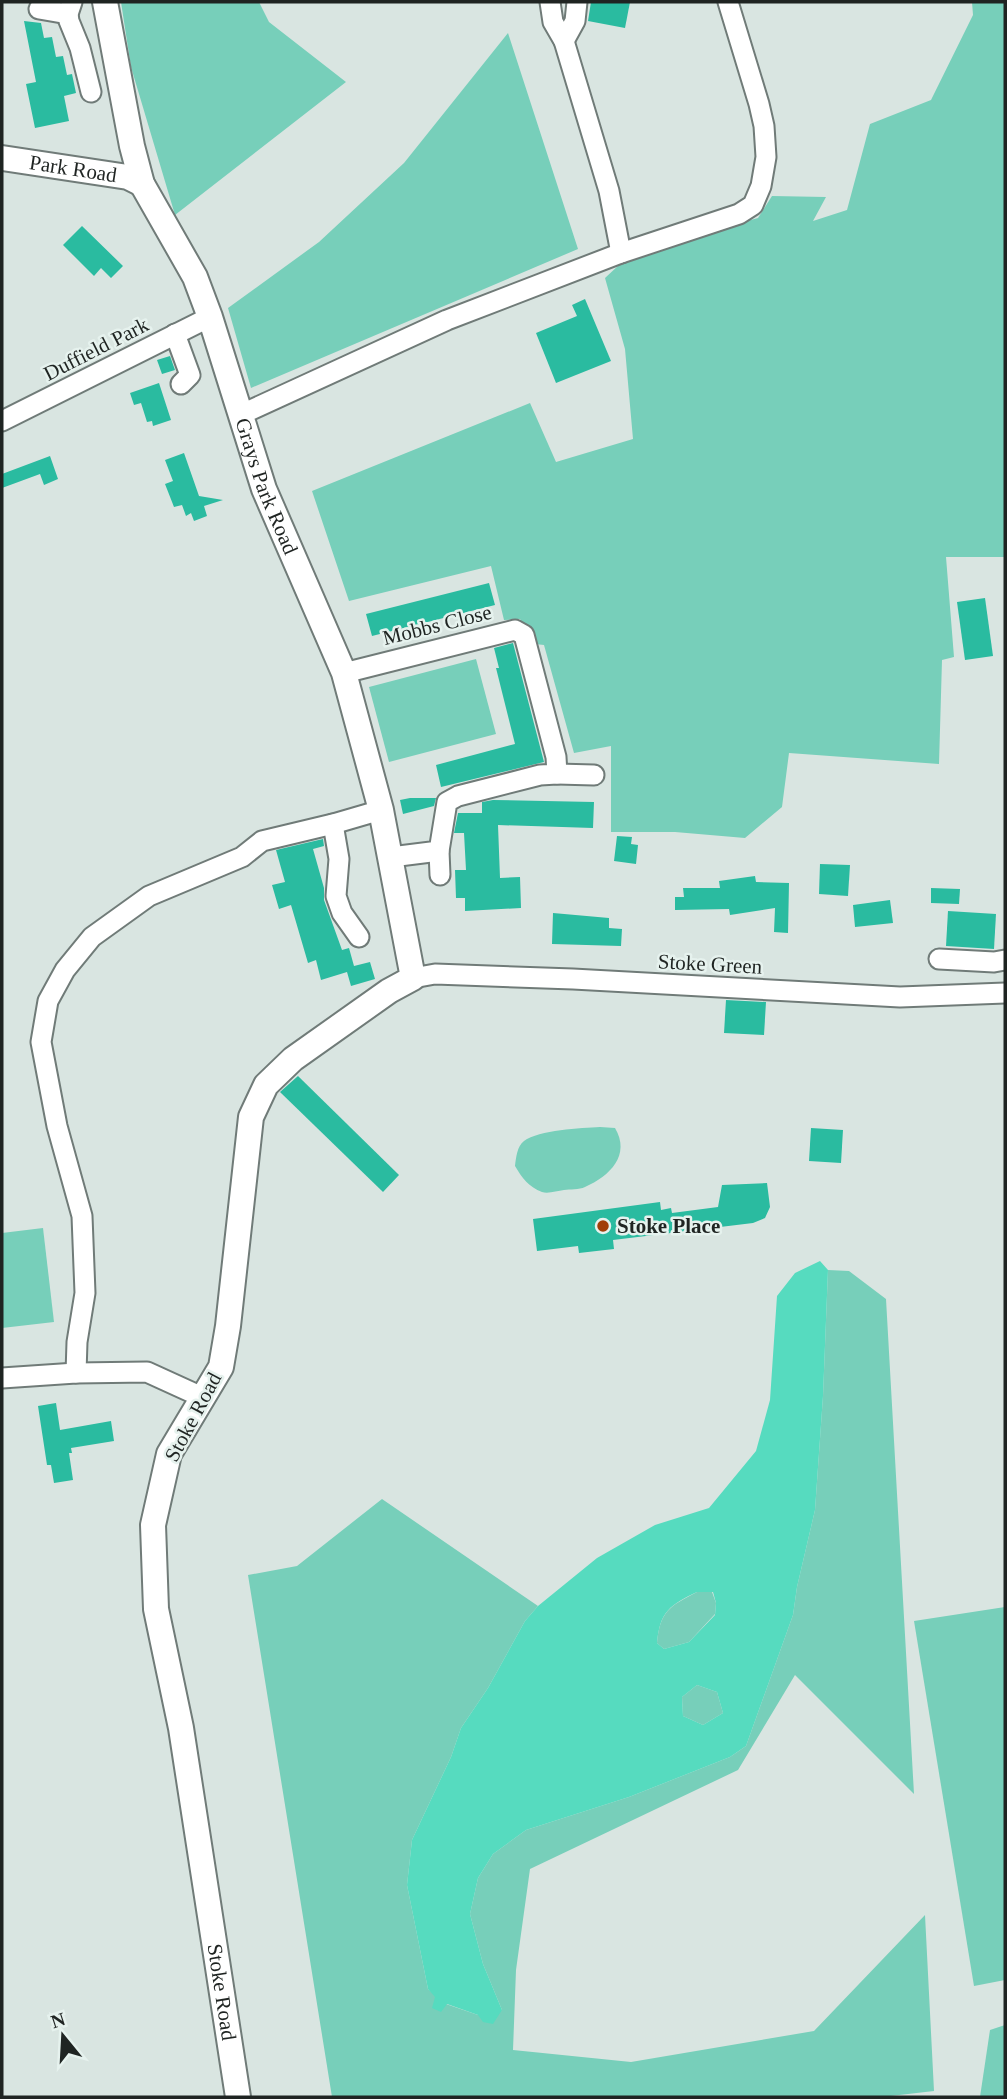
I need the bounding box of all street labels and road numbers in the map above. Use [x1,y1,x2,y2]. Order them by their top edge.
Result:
street label: Park Road [28,150,119,187]
street label: Duffield Park [40,312,153,386]
street label: Grays Park Road [231,415,303,558]
street label: Mobbs Close [380,600,494,650]
street label: Stoke Green [657,949,763,979]
street label: Stoke Road [160,1368,227,1466]
street label: Stoke Road [202,1942,241,2043]

